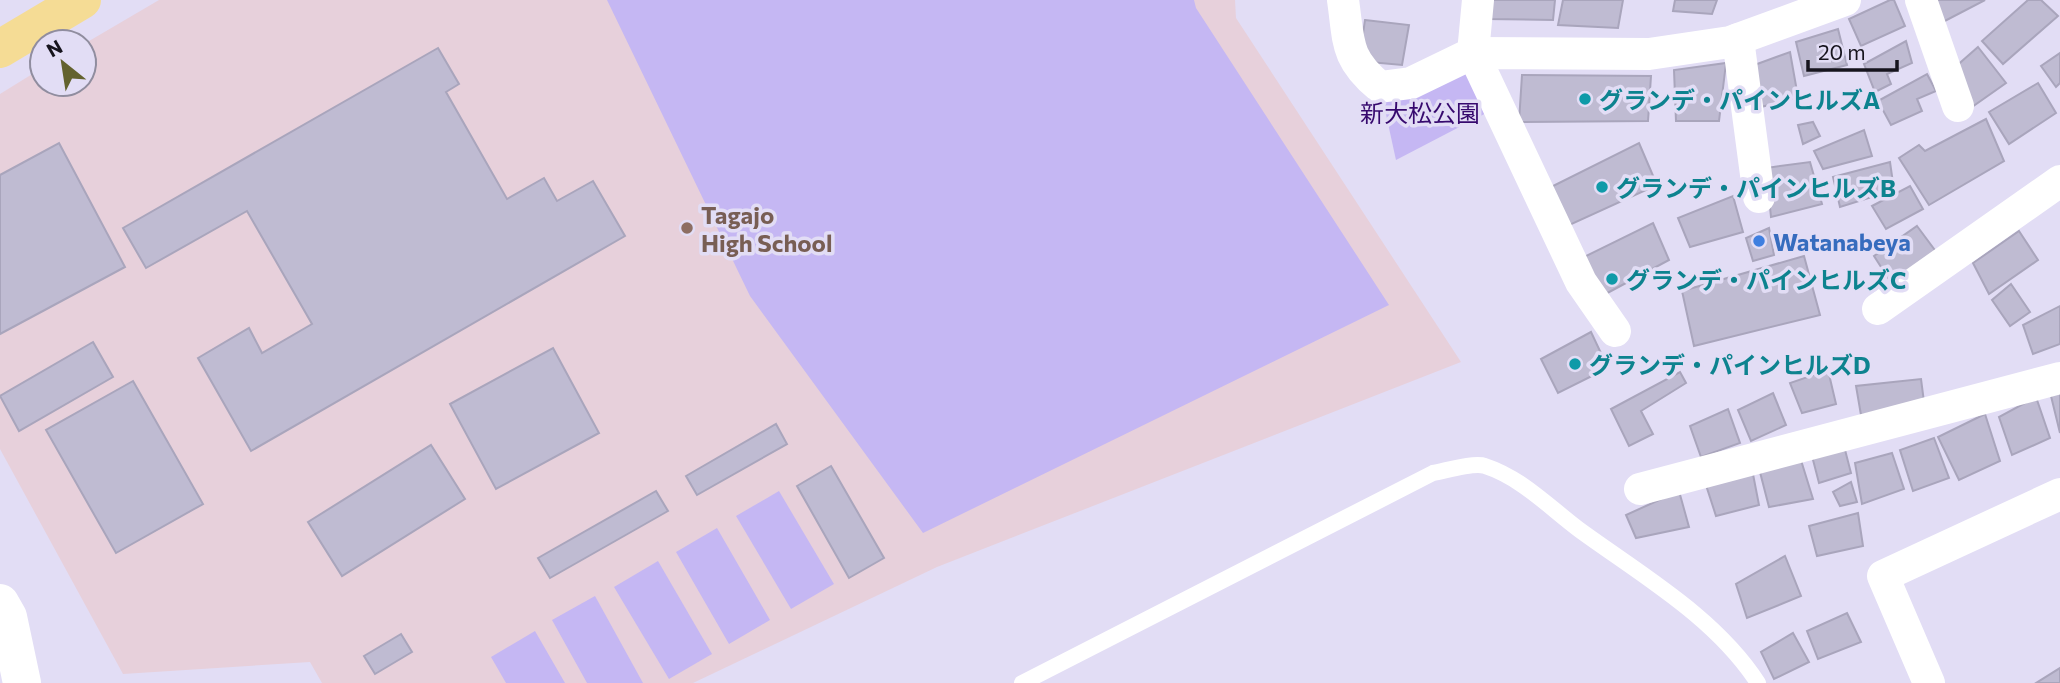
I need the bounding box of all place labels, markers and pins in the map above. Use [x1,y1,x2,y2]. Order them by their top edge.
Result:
place label: グランデ・パインヒルズA [1599,85,1880,114]
marker: グランデ・パインヒルズA [1577,91,1593,107]
place label: グランデ・パインヒルズB [1616,173,1896,202]
marker: グランデ・パインヒルズB [1594,179,1610,195]
place label: Tagajo High School [701,200,833,257]
marker: Tagajo High School [679,220,695,236]
place label: Watanabeya [1773,227,1911,256]
marker: Watanabeya [1751,233,1767,249]
place label: グランデ・パインヒルズC [1626,265,1906,294]
marker: グランデ・パインヒルズC [1604,271,1620,287]
place label: グランデ・パインヒルズD [1589,350,1871,379]
marker: グランデ・パインヒルズD [1567,356,1583,372]

